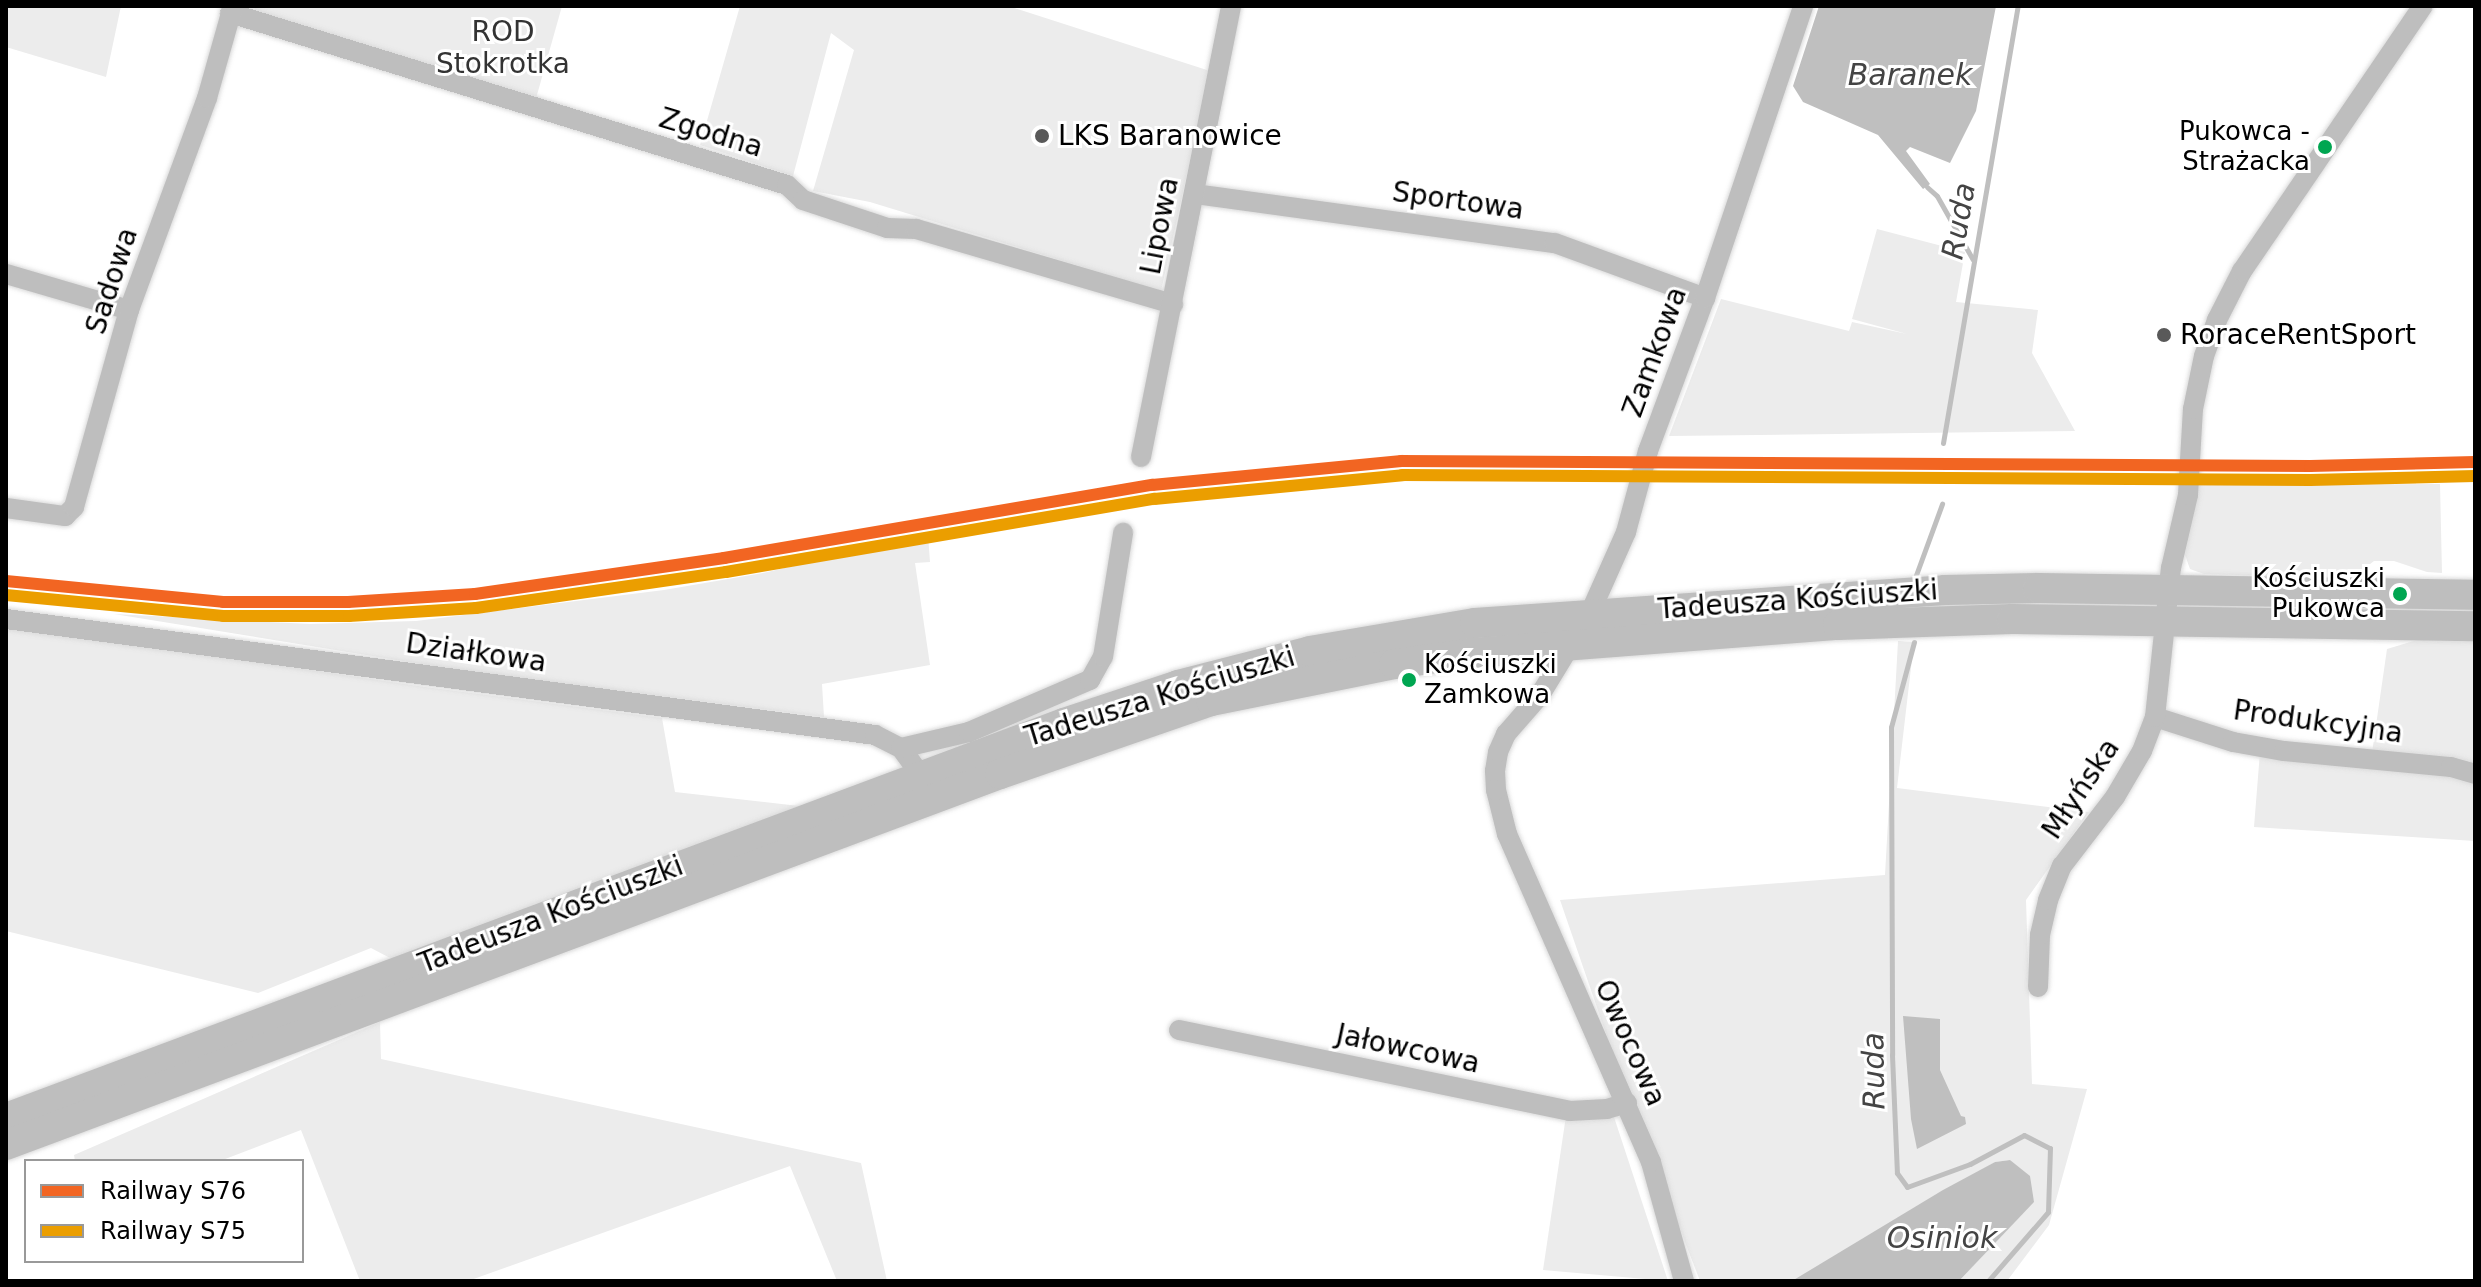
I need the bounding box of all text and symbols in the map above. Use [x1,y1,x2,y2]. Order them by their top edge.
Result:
park label: ROD Stokrotka [436,15,570,81]
water label: Baranek [1848,57,1972,93]
street label: Zgodna [655,101,767,165]
place label: Pukowca - Strażacka [2179,116,2310,178]
place label: LKS Baranowice [1058,119,1282,153]
marker: LKS Baranowice [1033,127,1051,145]
marker: Pukowca - Strażacka [2317,139,2333,155]
street label: Lipowa [1134,175,1186,277]
street label: Sportowa [1390,175,1526,227]
water label: Ruda [1935,180,1983,262]
street label: Sadowa [79,224,145,338]
street label: Zamkowa [1616,282,1694,422]
place label: RoraceRentSport [2180,318,2416,352]
marker: RoraceRentSport [2155,326,2173,344]
place label: Kościuszki Pukowca [2252,563,2385,624]
street label: Tadeusza Kościuszki [1657,573,1939,627]
marker: Kościuszki Pukowca [2392,586,2408,602]
street label: Działkowa [404,627,548,679]
street label: Tadeusza Kościuszki [1021,640,1299,754]
place label: Kościuszki Zamkowa [1424,649,1557,710]
marker: Kościuszki Zamkowa [1401,672,1417,688]
street label: Produkcyjna [2231,693,2405,751]
street label: Młyńska [2035,732,2127,846]
street label: Tadeusza Kościuszki [414,849,688,981]
street label: Owocowa [1587,975,1673,1111]
street label: Jałowcowa [1333,1017,1483,1081]
water label: Ruda [1855,1032,1893,1110]
legend [24,1159,304,1263]
text: Railway S76 [100,1177,246,1205]
text: Railway S75 [100,1217,246,1245]
water label: Osiniok [1887,1220,1997,1256]

